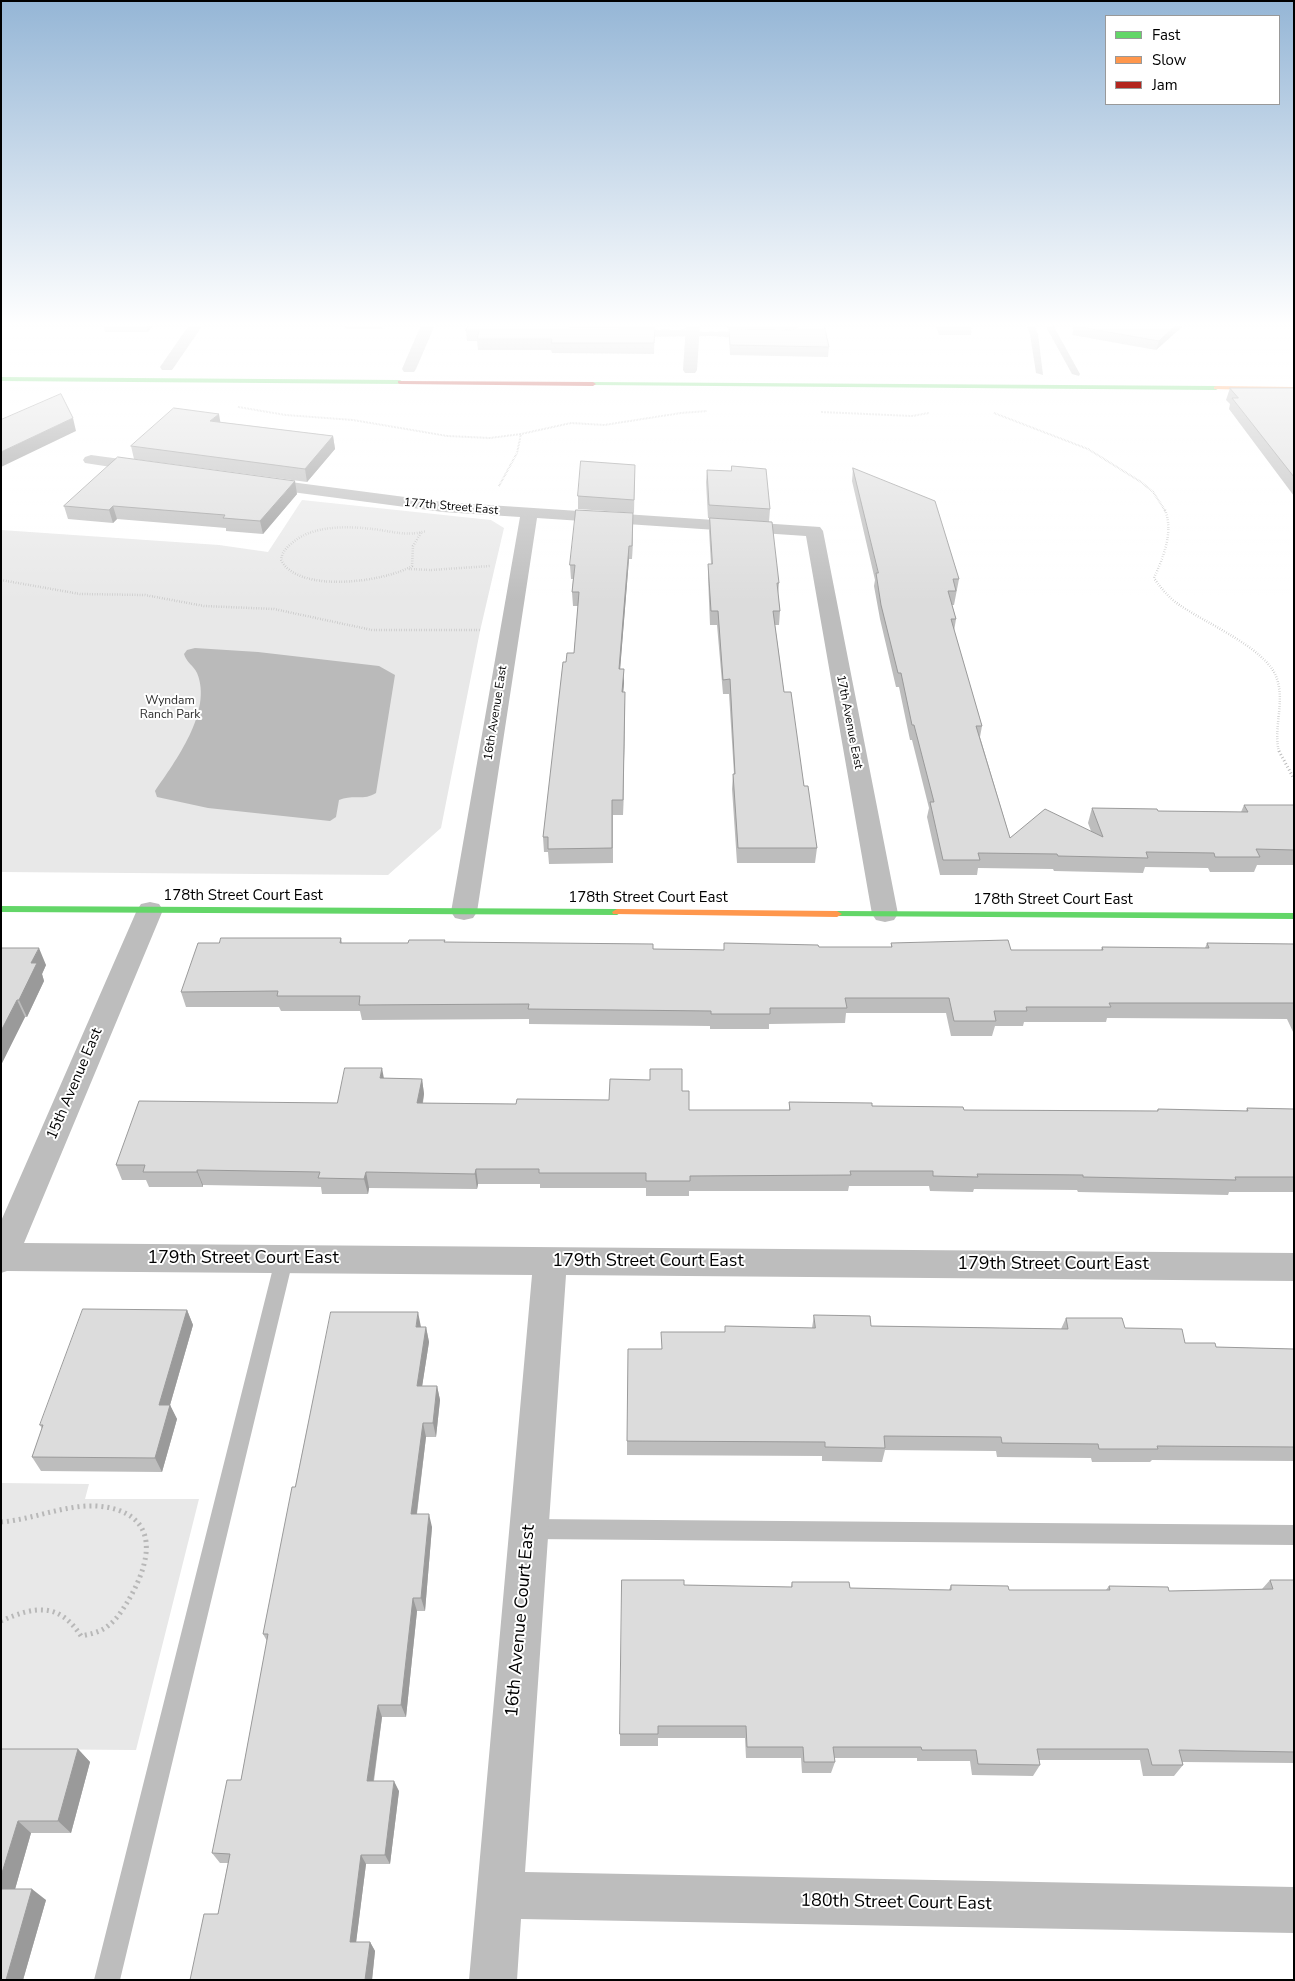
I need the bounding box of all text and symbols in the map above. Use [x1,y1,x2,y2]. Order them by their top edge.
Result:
legend [1105,15,1280,105]
text: Fast [1152,25,1180,45]
text: Slow [1152,50,1186,70]
text: Jam [1152,75,1178,95]
street label: 177th Street East [403,496,499,518]
street label: 16th Avenue East [481,665,511,761]
street label: 17th Avenue East [833,674,865,770]
park label: Wyndam Ranch Park [140,694,200,722]
street label: 178th Street Court East [163,887,323,905]
street label: 178th Street Court East [568,889,728,907]
street label: 178th Street Court East [973,891,1133,909]
street label: 15th Avenue East [43,1025,107,1143]
street label: 179th Street Court East [147,1248,339,1270]
street label: 179th Street Court East [552,1251,744,1273]
street label: 179th Street Court East [957,1254,1149,1276]
street label: 16th Avenue Court East [502,1524,540,1718]
street label: 180th Street Court East [800,1891,992,1915]

